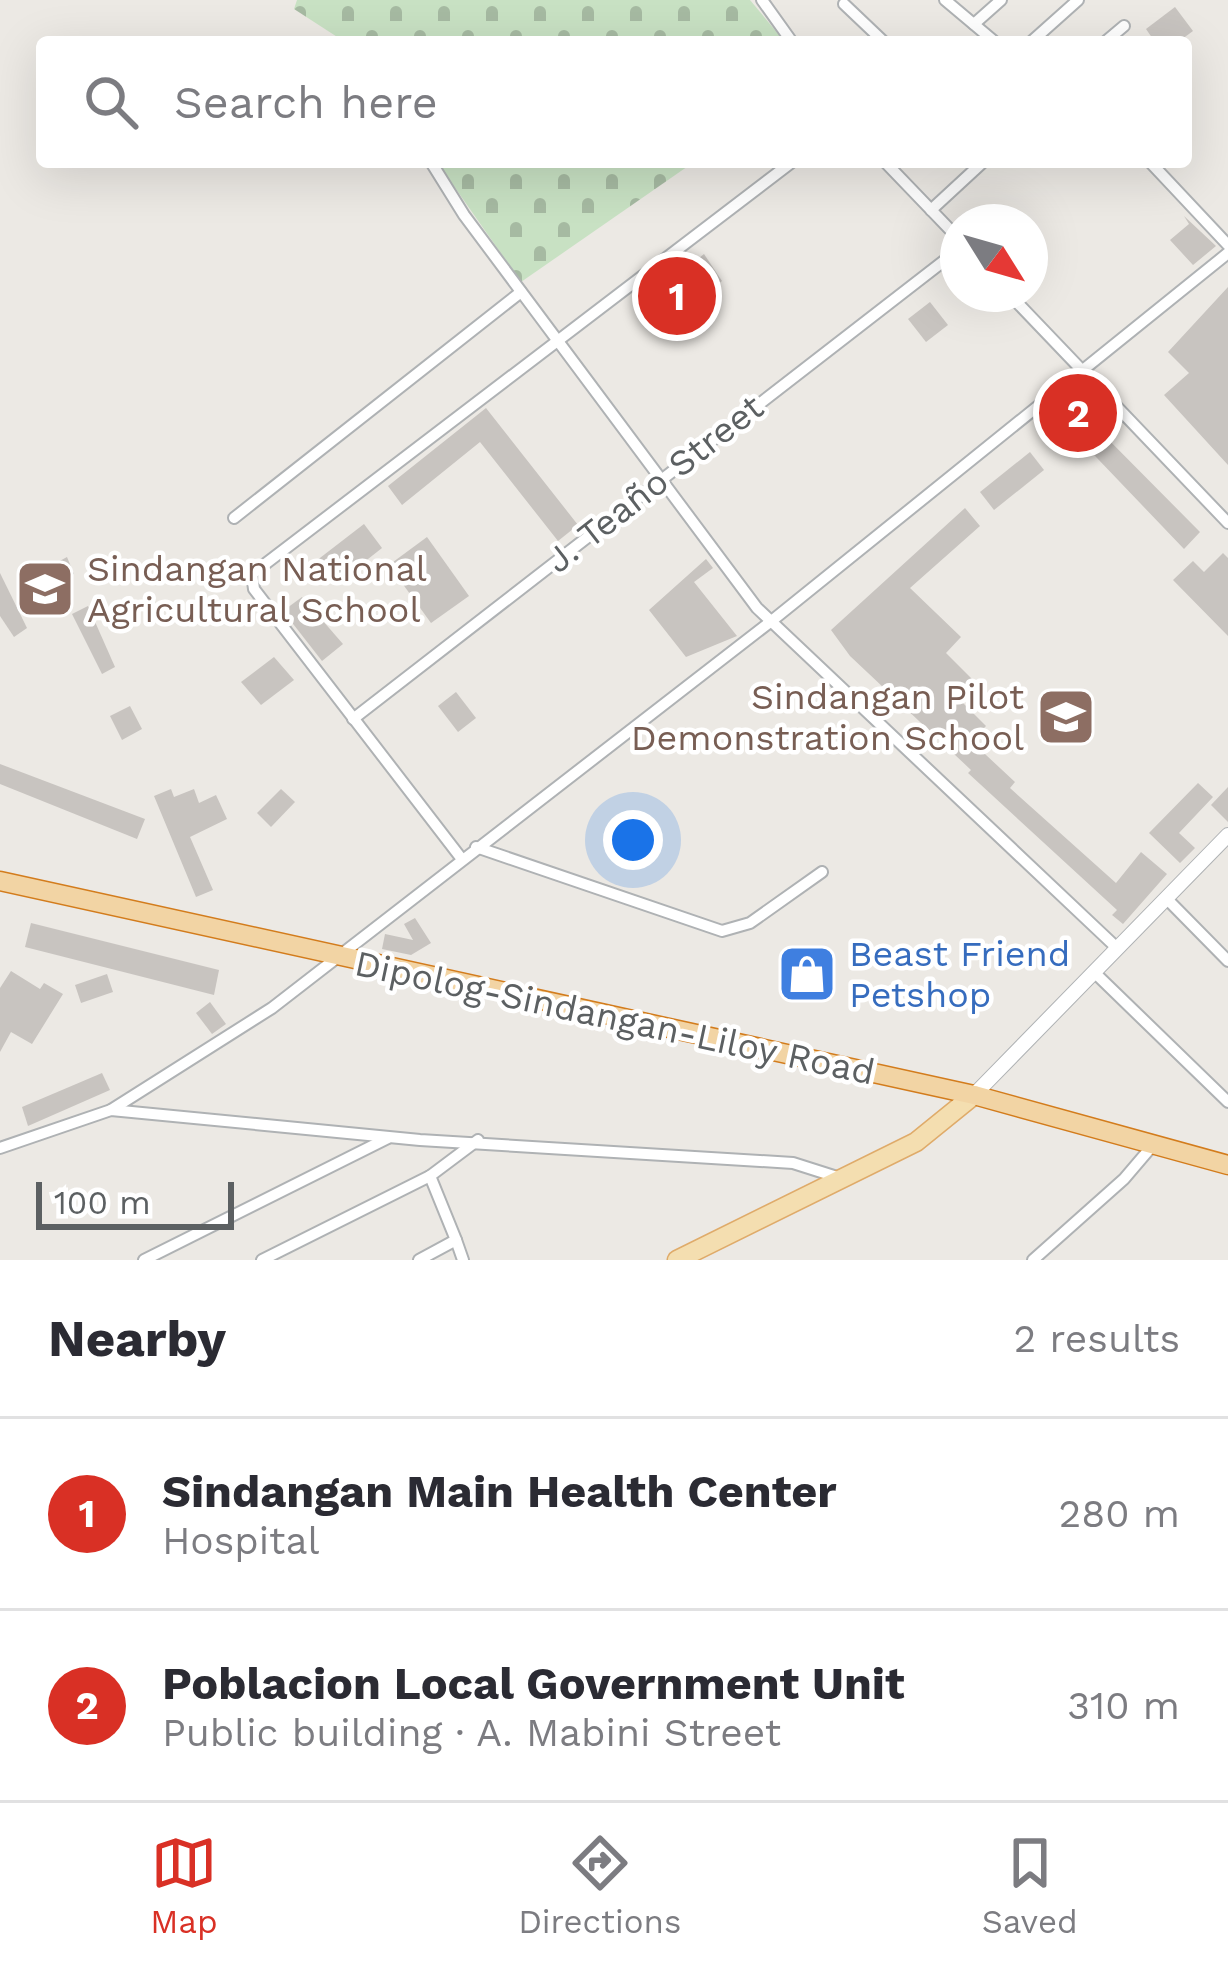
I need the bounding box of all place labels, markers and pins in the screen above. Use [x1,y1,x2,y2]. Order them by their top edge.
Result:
pin: 1 [638,251,716,341]
pin: 2 [1039,368,1117,458]
place label: Sindangan National Agricultural School [87,548,427,631]
school or university icon: Sindangan National Agricultural School [14,558,76,620]
place label: Sindangan Pilot Demonstration School [631,676,1024,759]
school or university icon: Sindangan Pilot Demonstration School [1035,686,1097,748]
place label: Beast Friend Petshop [849,933,1070,1016]
shop icon: Beast Friend Petshop [776,943,838,1005]

